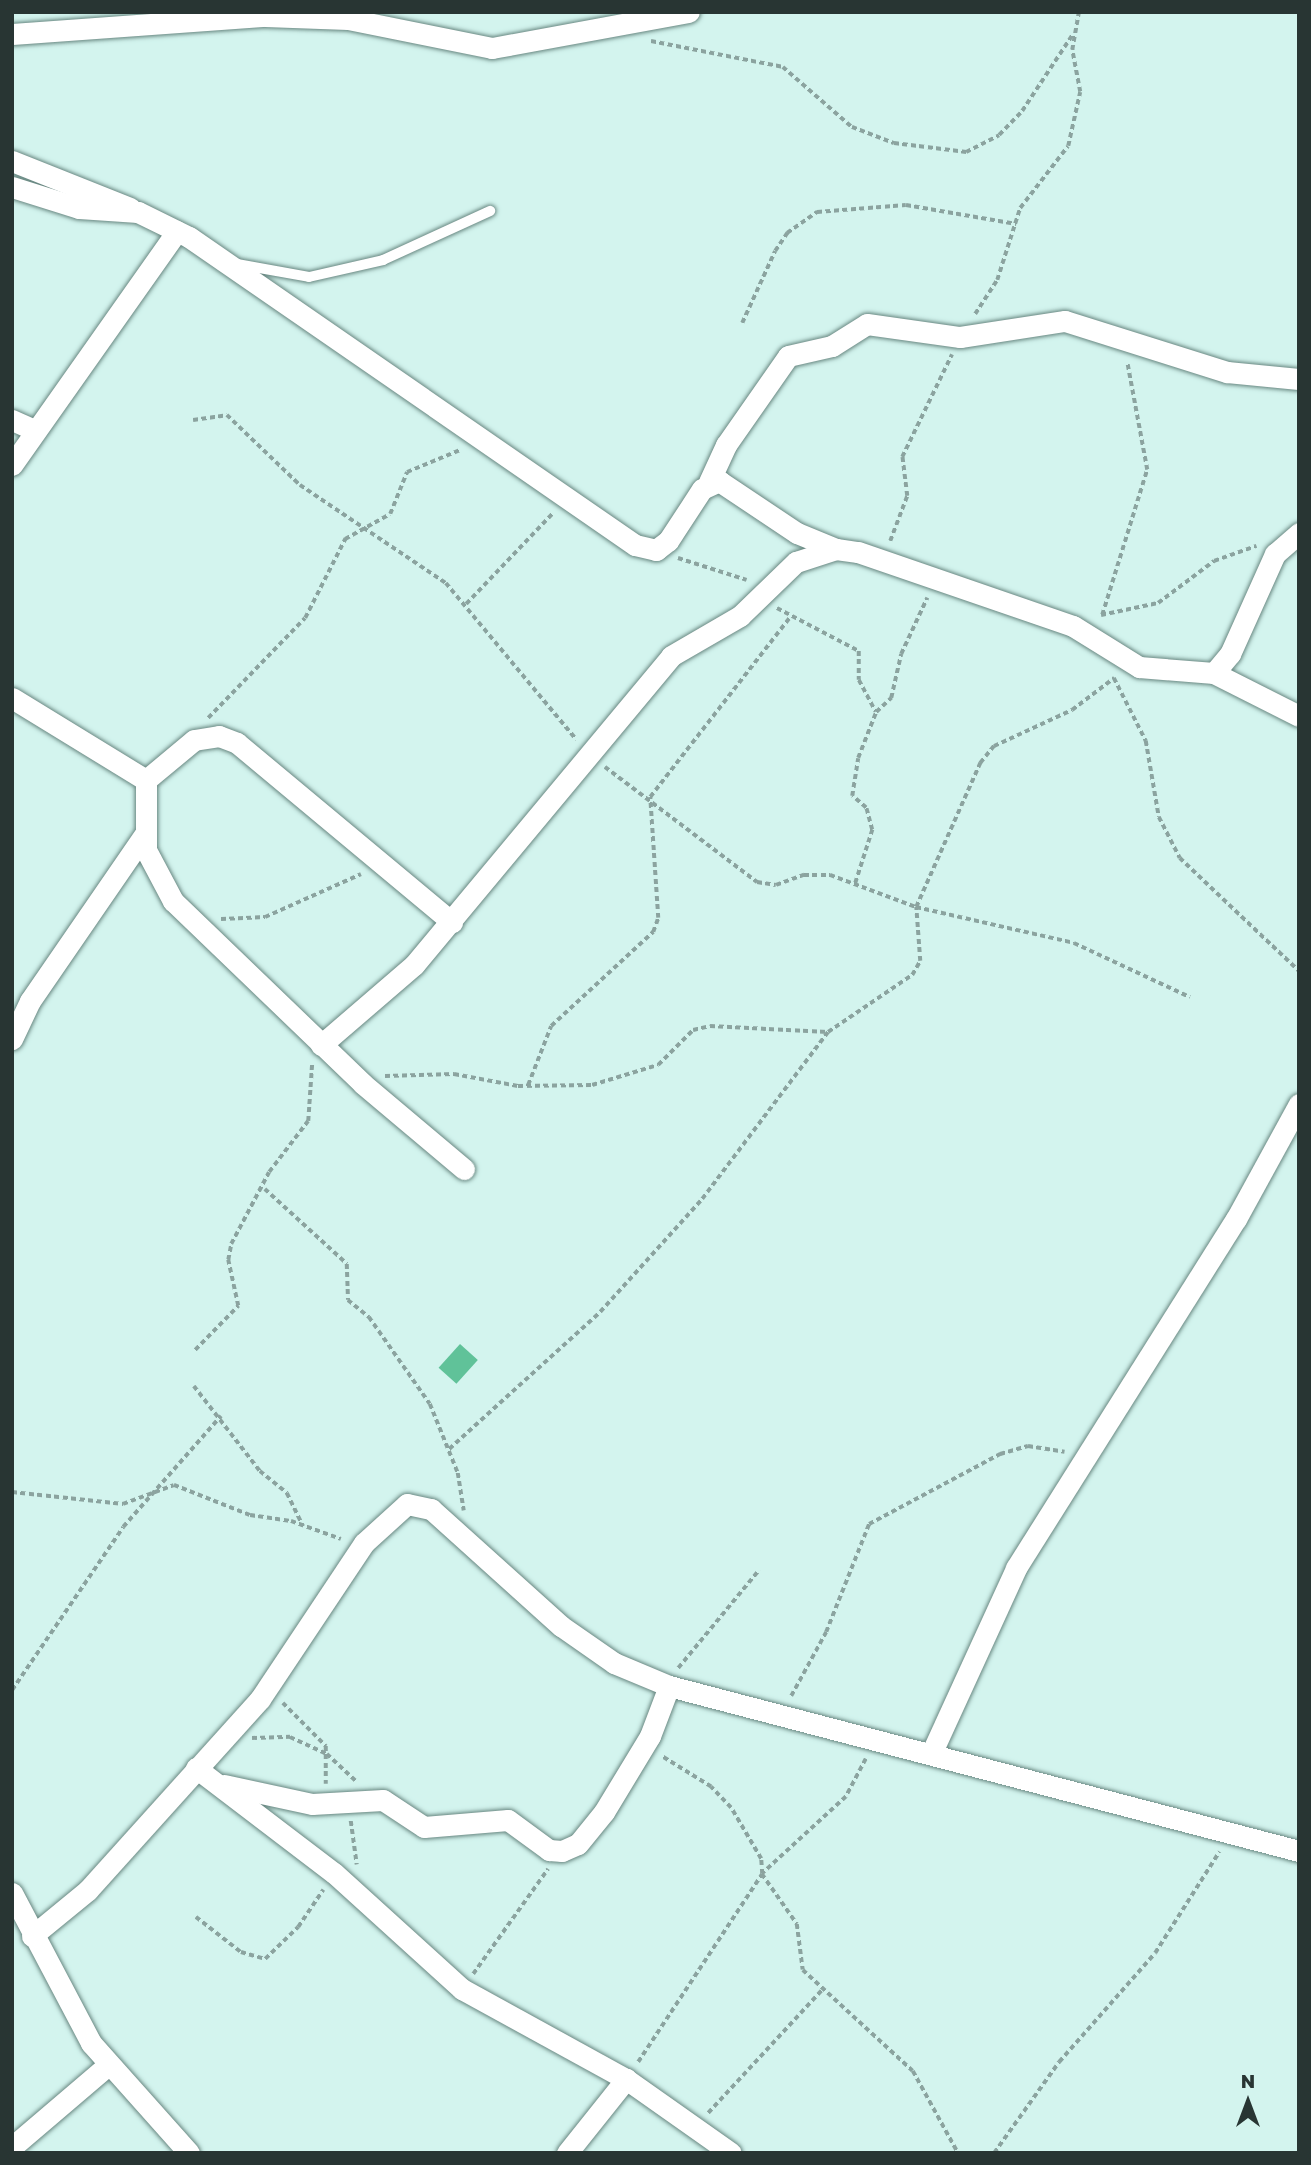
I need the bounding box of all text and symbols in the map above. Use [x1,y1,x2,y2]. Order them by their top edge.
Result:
north arrow [1213,2067,1283,2137]
text: N [1241,2069,1255,2092]

